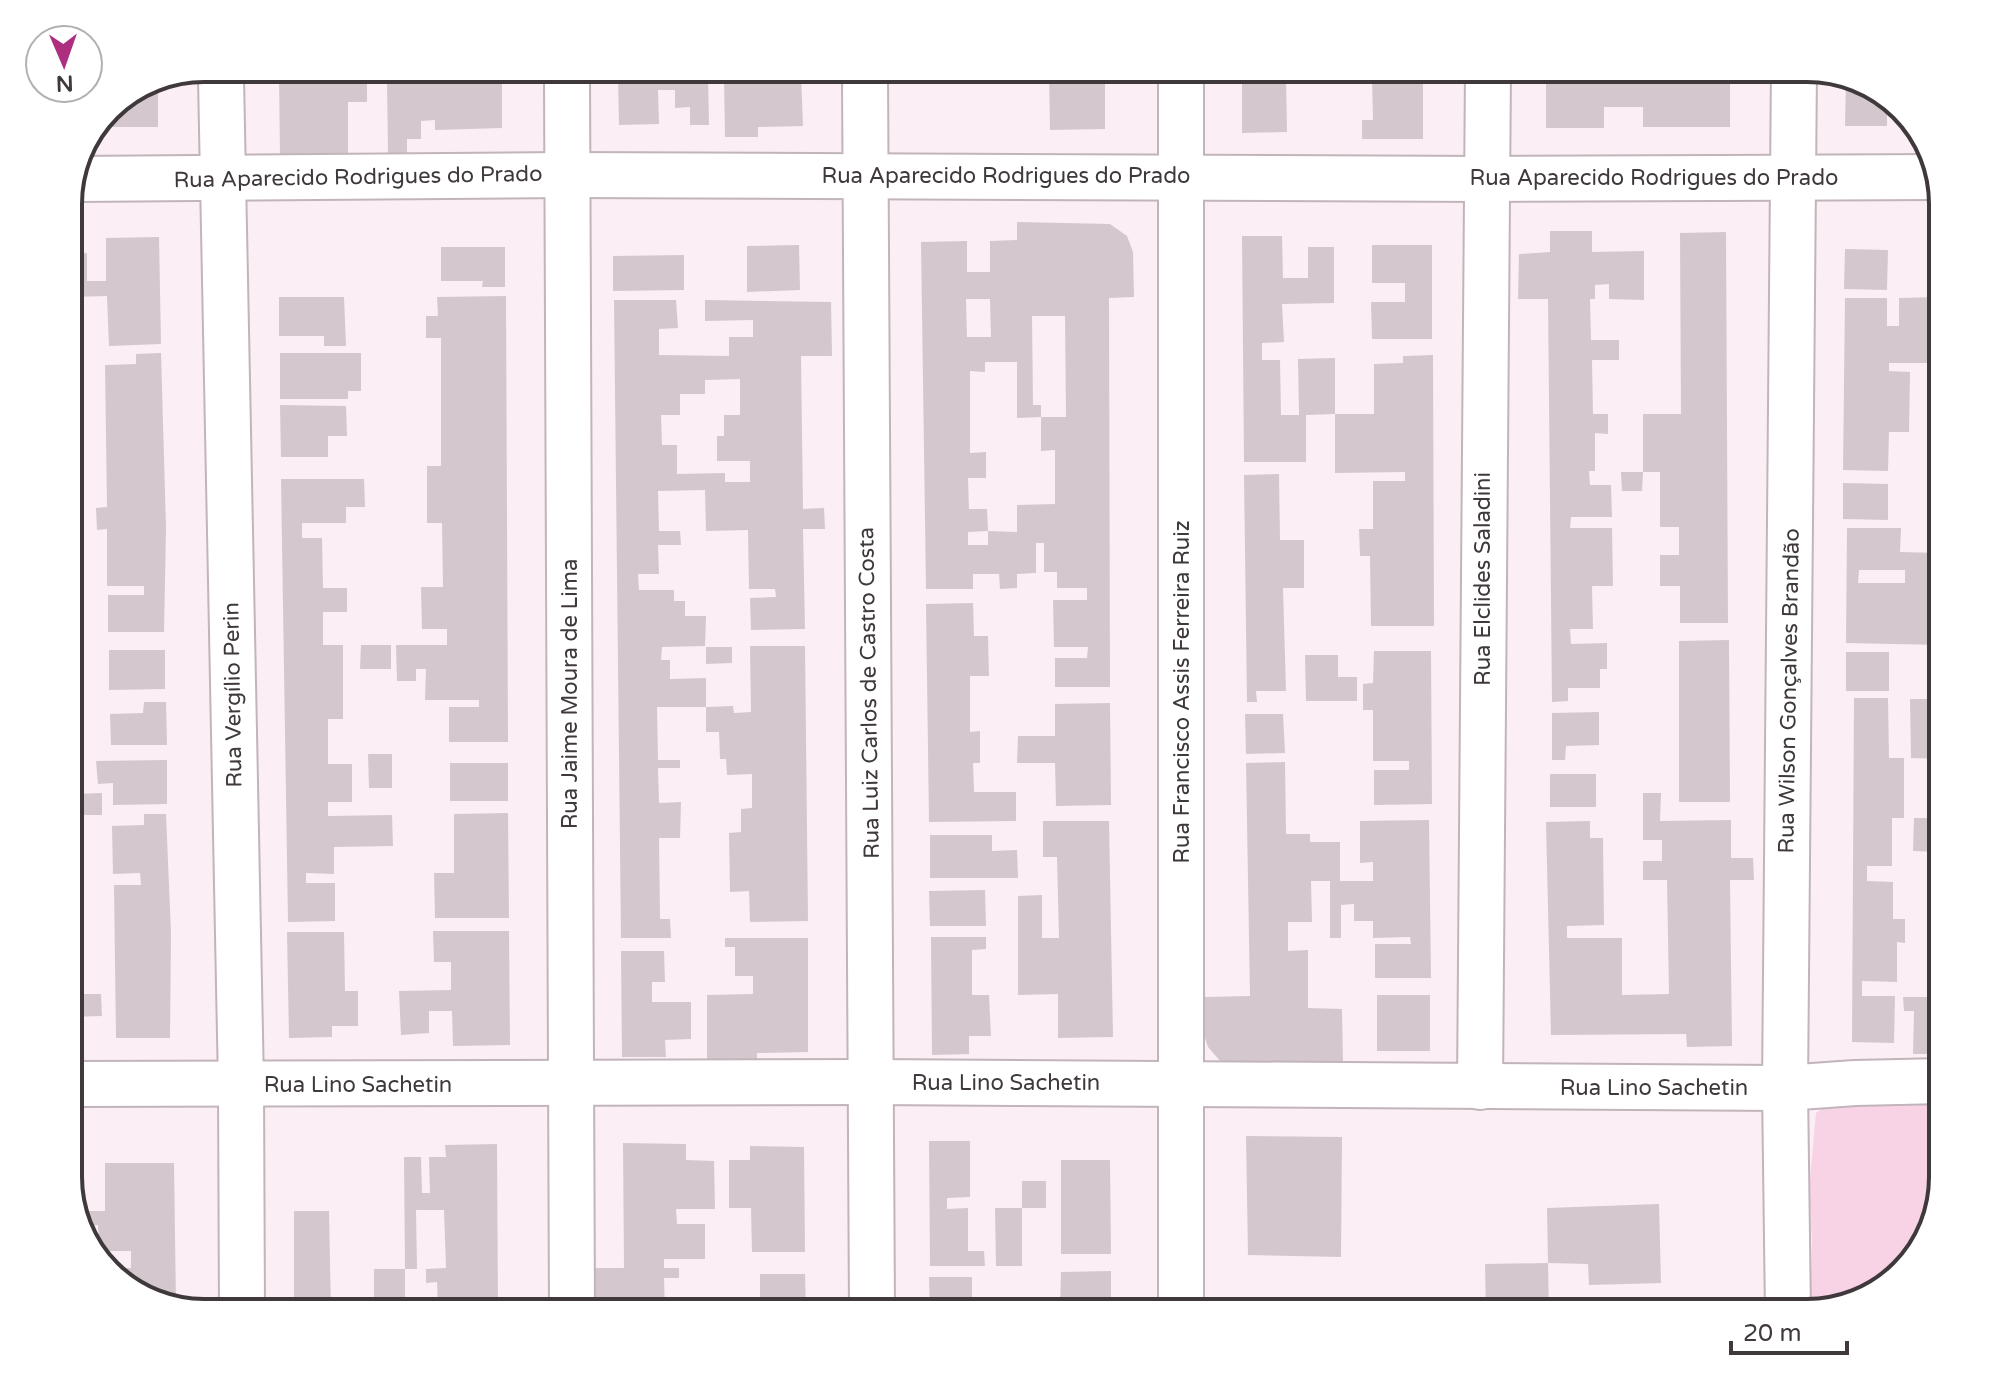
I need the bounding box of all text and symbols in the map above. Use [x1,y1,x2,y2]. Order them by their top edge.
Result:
north arrow [24,24,104,104]
text: N [55,70,74,96]
street label: Rua Aparecido Rodrigues do Prado [173,161,543,193]
street label: Rua Aparecido Rodrigues do Prado [822,163,1190,189]
street label: Rua Aparecido Rodrigues do Prado [1470,165,1838,191]
street label: Rua Elclides Saladini [1470,472,1496,686]
street label: Rua Francisco Assis Ferreira Ruiz [1169,520,1195,864]
street label: Rua Luiz Carlos de Castro Costa [853,527,885,859]
street label: Rua Wilson Gonçalves Brandão [1773,528,1805,854]
street label: Rua Jaime Moura de Lima [557,559,583,829]
street label: Rua Vergílio Perin [218,602,248,788]
street label: Rua Lino Sachetin [912,1070,1100,1096]
street label: Rua Lino Sachetin [264,1072,452,1098]
street label: Rua Lino Sachetin [1560,1075,1748,1101]
scale bar [1731,1305,1847,1355]
text: 20 m [1743,1319,1801,1348]

